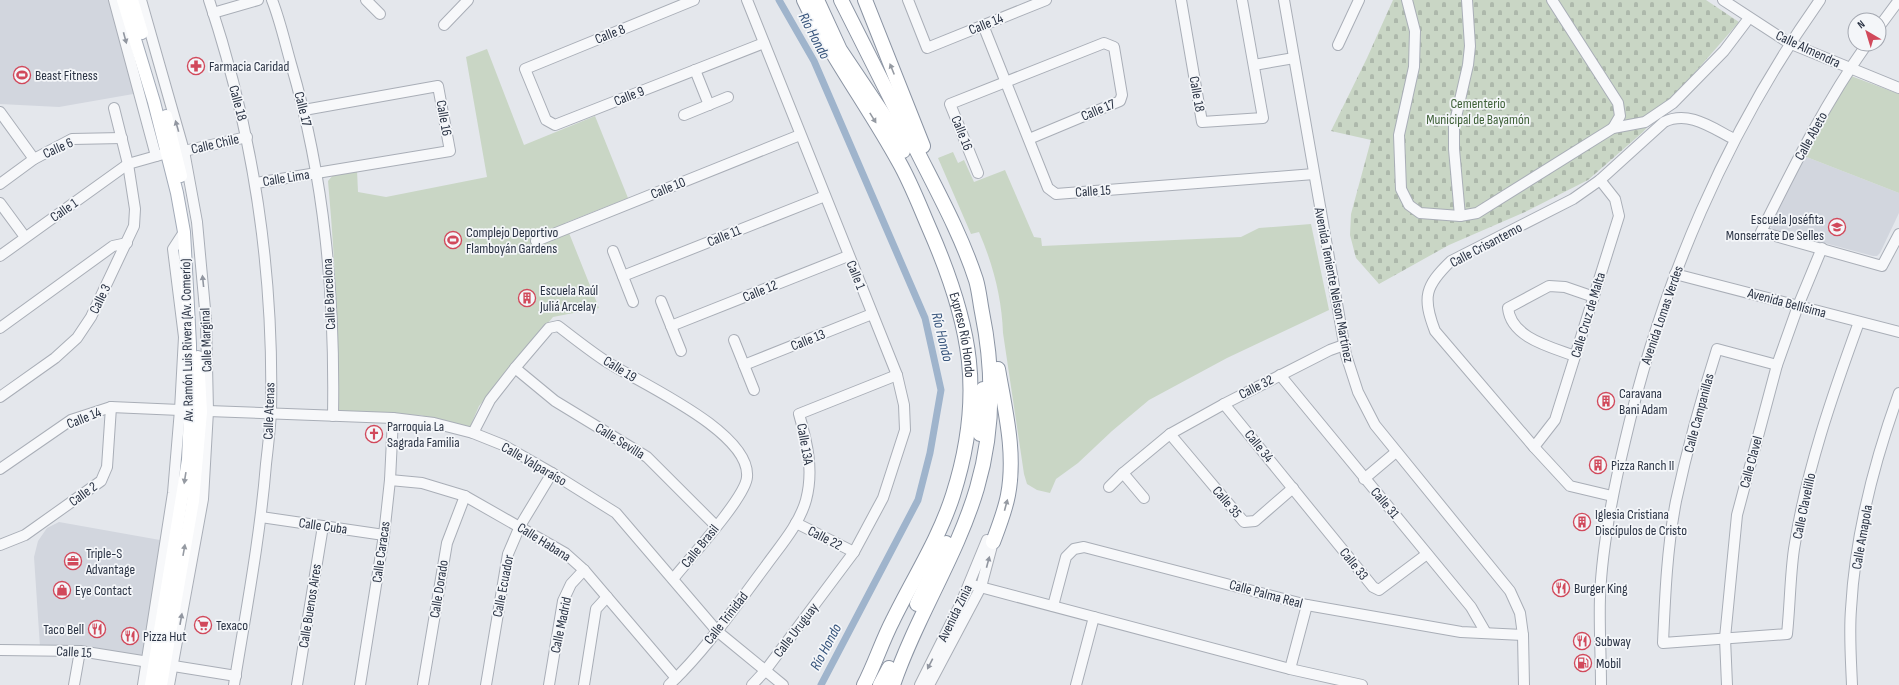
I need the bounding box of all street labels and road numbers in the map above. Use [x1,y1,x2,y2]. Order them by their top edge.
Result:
street label: Calle 14 [966,9,1006,39]
street label: Calle 8 [592,20,628,48]
street label: Calle Almendra [1773,27,1843,71]
street label: Calle 18 [1185,75,1209,113]
street label: Calle 9 [611,82,647,110]
street label: Calle 18 [225,83,251,123]
street label: Calle 17 [290,90,316,129]
street label: Calle 17 [1078,95,1118,125]
street label: Calle 16 [432,99,456,137]
street label: Calle Abeto [1791,109,1831,163]
street label: Calle 16 [947,113,977,153]
street label: Calle Chile [189,130,241,158]
street label: Calle 6 [40,134,76,162]
street label: Calle Lima [261,166,311,190]
street label: Calle 10 [648,173,688,203]
street label: Calle 15 [1075,181,1112,201]
street label: Calle 1 [47,194,81,226]
street label: Avenida Teniente Nelson Martínez [1310,205,1357,364]
street label: Calle Crisantemo [1447,219,1525,271]
street label: Calle 11 [705,222,743,250]
street label: Av. Ramón Luis Rivera (Av. Comerío) [177,258,197,423]
street label: Calle Barcelona [319,258,339,330]
street label: Calle 1 [843,258,870,292]
street label: Avenida Lomas Verdes [1637,264,1687,367]
street label: Calle Cruz de Malta [1567,270,1609,360]
street label: Calle 12 [740,276,780,306]
street label: Calle 3 [86,281,114,317]
street label: Avenida Bellísima [1745,284,1828,322]
street label: Expreso Río Hondo [946,290,979,378]
street label: Calle Marginal [196,307,216,373]
street label: Calle 13 [788,325,828,355]
street label: Calle 19 [600,352,640,386]
street label: Calle 32 [1236,371,1276,403]
street label: Calle Campanillas [1680,372,1718,454]
street label: Calle Atenas [260,382,278,440]
street label: Calle 14 [64,403,104,433]
street label: Calle Sevilla [592,419,648,463]
street label: Calle 13A [793,422,817,467]
street label: Calle 34 [1241,426,1277,466]
street label: Calle Clavel [1736,434,1766,490]
street label: Calle Valparaíso [498,438,570,490]
street label: Calle Clavelillo [1789,471,1819,541]
street label: Calle 2 [66,478,101,510]
street label: Calle 35 [1209,483,1245,522]
street label: Calle 31 [1367,484,1403,522]
street label: Calle Amapola [1848,503,1876,571]
street label: Calle Cuba [298,514,348,538]
street label: Calle Habana [514,519,574,565]
street label: Calle Caracas [368,520,394,584]
street label: Calle Brasil [677,521,723,571]
street label: Calle 22 [805,522,845,554]
street label: Calle 33 [1336,544,1372,584]
street label: Calle Ecuador [489,553,517,619]
street label: Calle Dorado [426,559,452,619]
street label: Calle Buenos Aires [295,563,325,649]
street label: Calle Palma Real [1227,576,1305,612]
street label: Avenida Zinia [934,582,976,645]
street label: Calle Trinidad [700,588,752,648]
street label: Calle Madrid [547,595,575,655]
street label: Calle Uruguay [770,599,822,661]
street label: Calle 15 [56,643,93,661]

